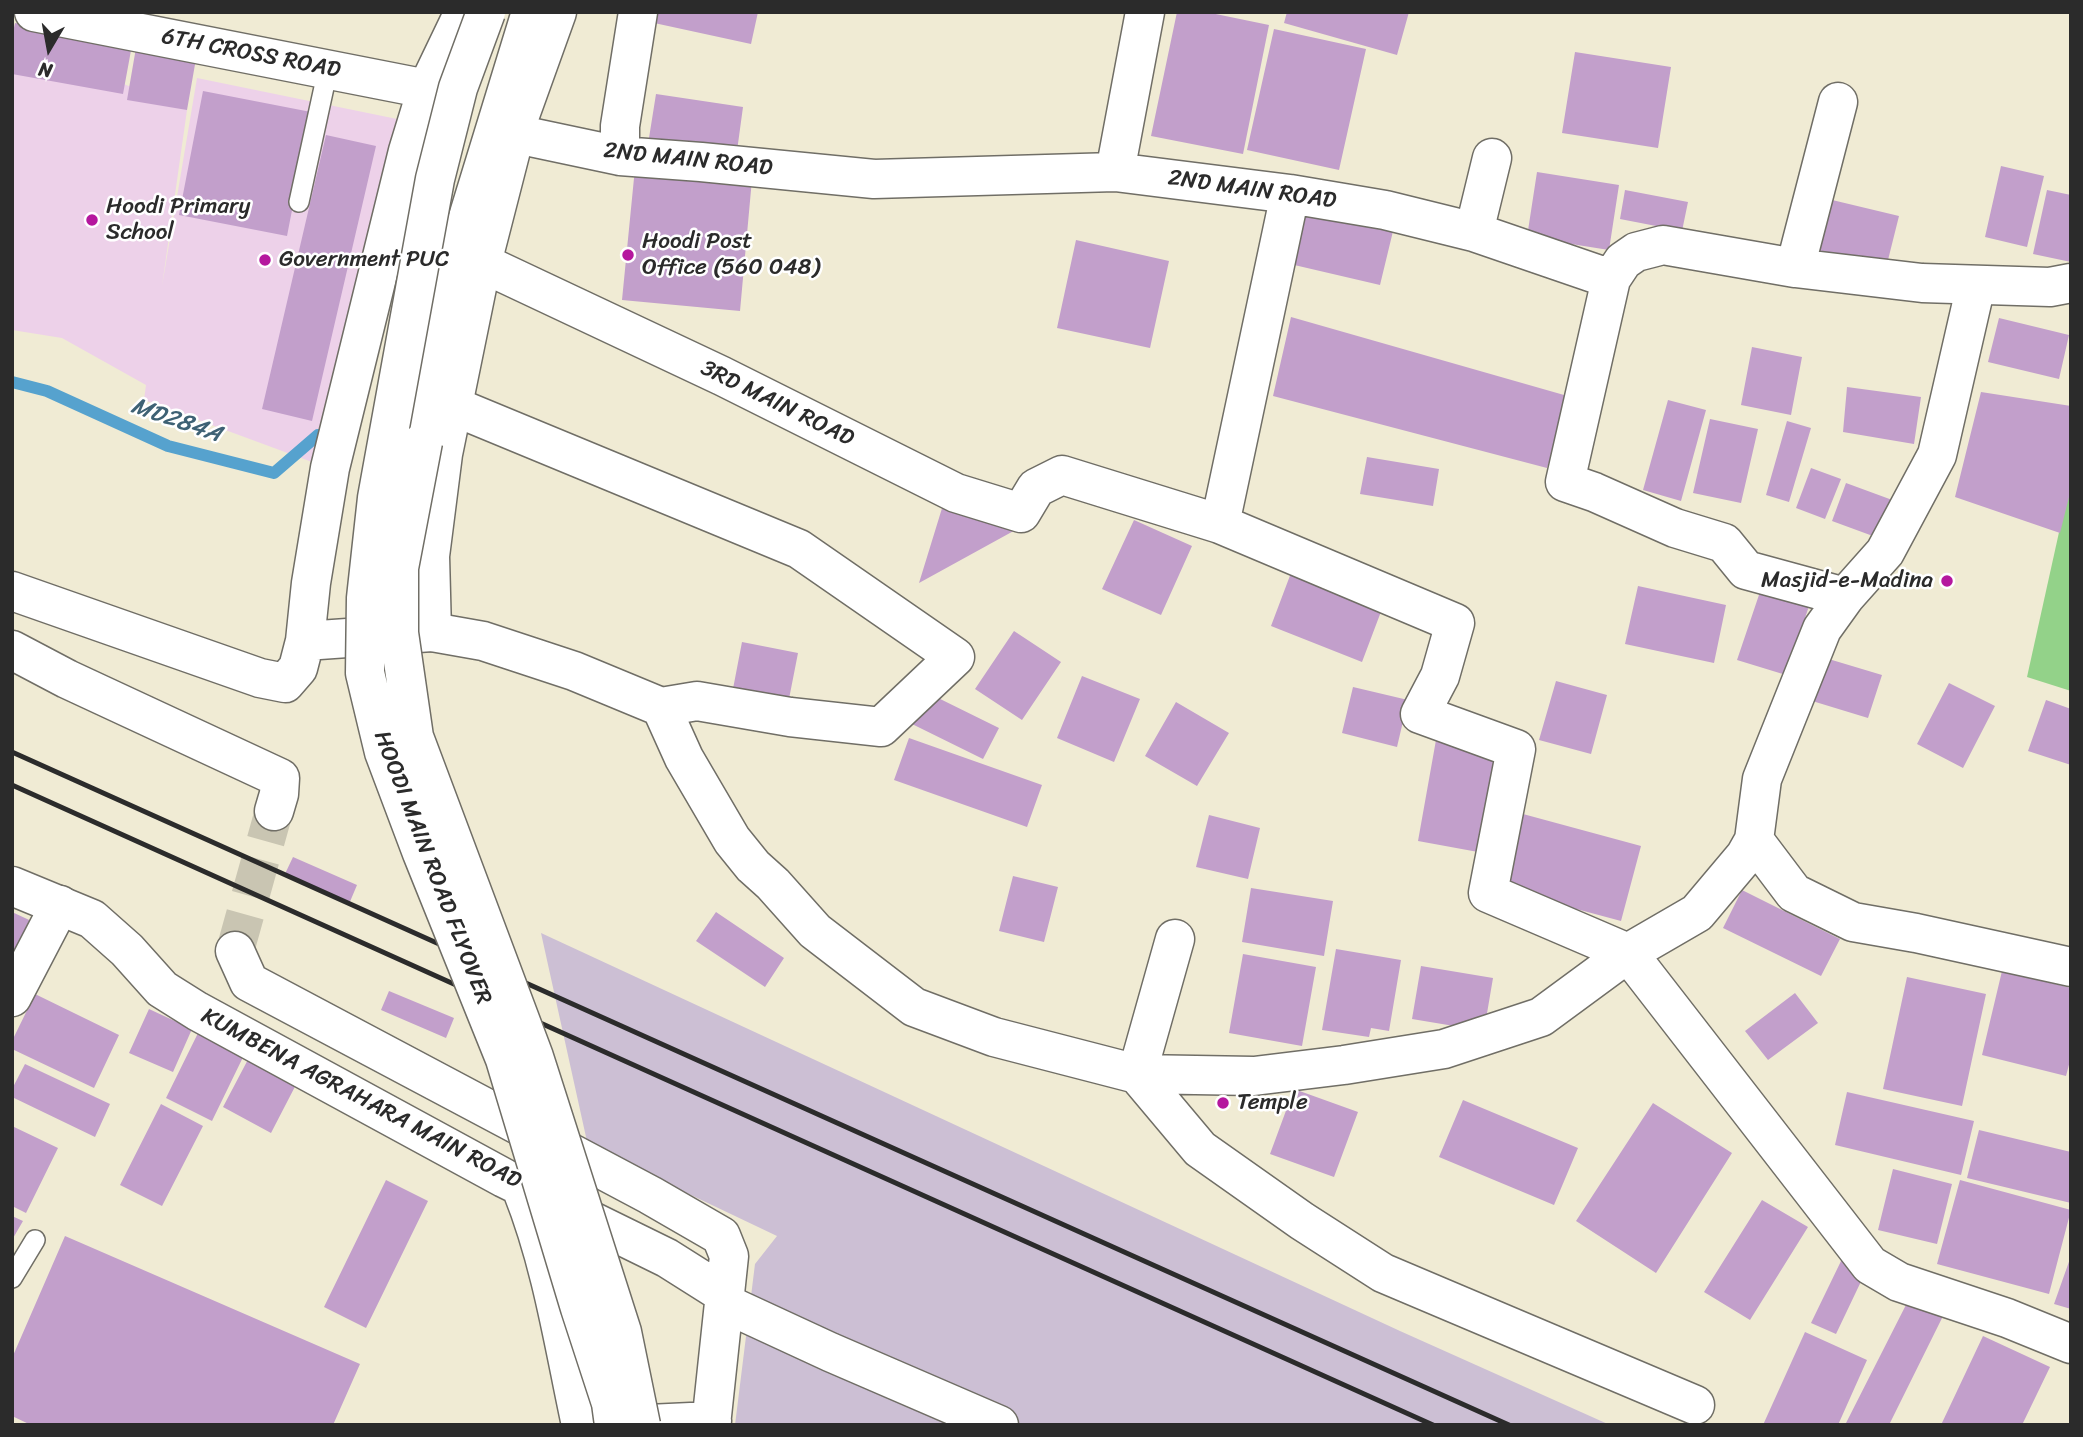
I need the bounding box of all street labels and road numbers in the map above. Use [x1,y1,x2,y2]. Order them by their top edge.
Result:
street label: 6TH CROSS ROAD [159,23,343,85]
street label: 2ND MAIN ROAD [602,137,774,183]
street label: 2ND MAIN ROAD [1166,165,1338,215]
street label: 3RD MAIN ROAD [696,355,858,453]
street label: HOODI MAIN ROAD FLYOVER [367,727,497,1009]
street label: KUMBENA AGRAHARA MAIN ROAD [196,1003,526,1195]

